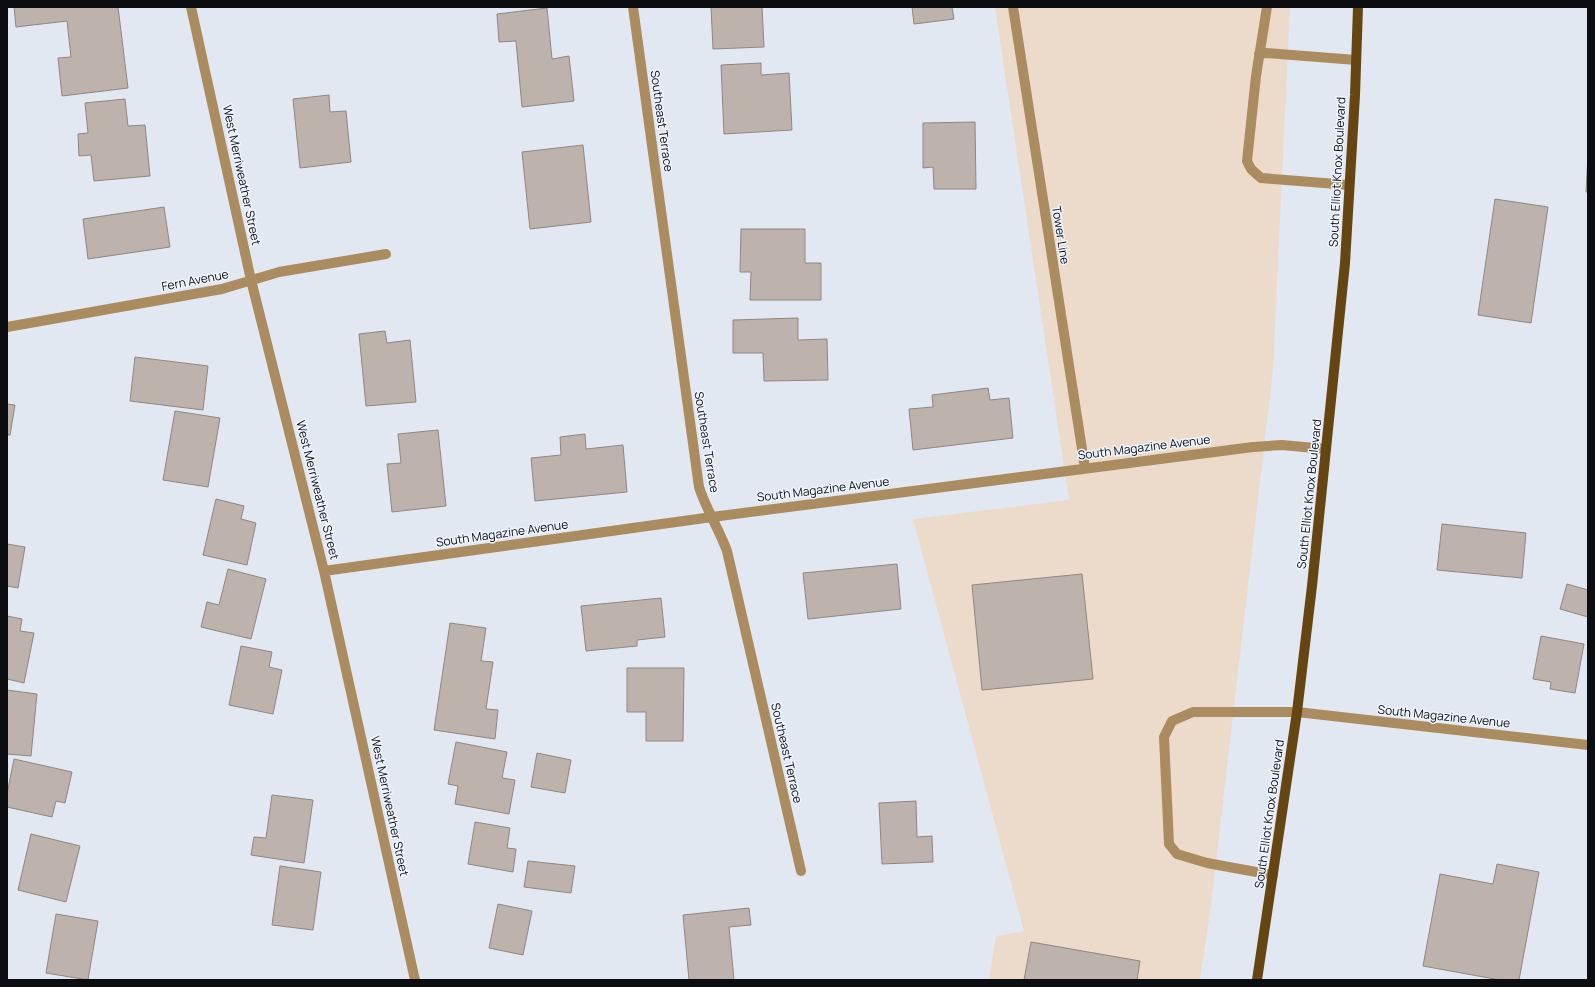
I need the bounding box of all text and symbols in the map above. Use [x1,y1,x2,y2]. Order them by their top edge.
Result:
street label: Southeast Terrace [646,69,678,173]
street label: South Elliot Knox Boulevard [1325,97,1349,247]
street label: West Merriweather Street [219,103,265,247]
street label: Tower Line [1048,205,1074,265]
street label: Fern Avenue [160,265,230,295]
street label: Southeast Terrace [691,390,723,494]
street label: South Elliot Knox Boulevard [1293,418,1325,570]
street label: West Merriweather Street [292,419,344,562]
street label: South Magazine Avenue [1077,430,1211,464]
street label: South Magazine Avenue [756,472,890,506]
street label: South Magazine Avenue [435,515,569,551]
street label: Southeast Terrace [767,701,807,805]
street label: South Magazine Avenue [1377,701,1511,731]
street label: West Merriweather Street [367,734,413,878]
street label: South Elliot Knox Boulevard [1250,738,1288,890]

